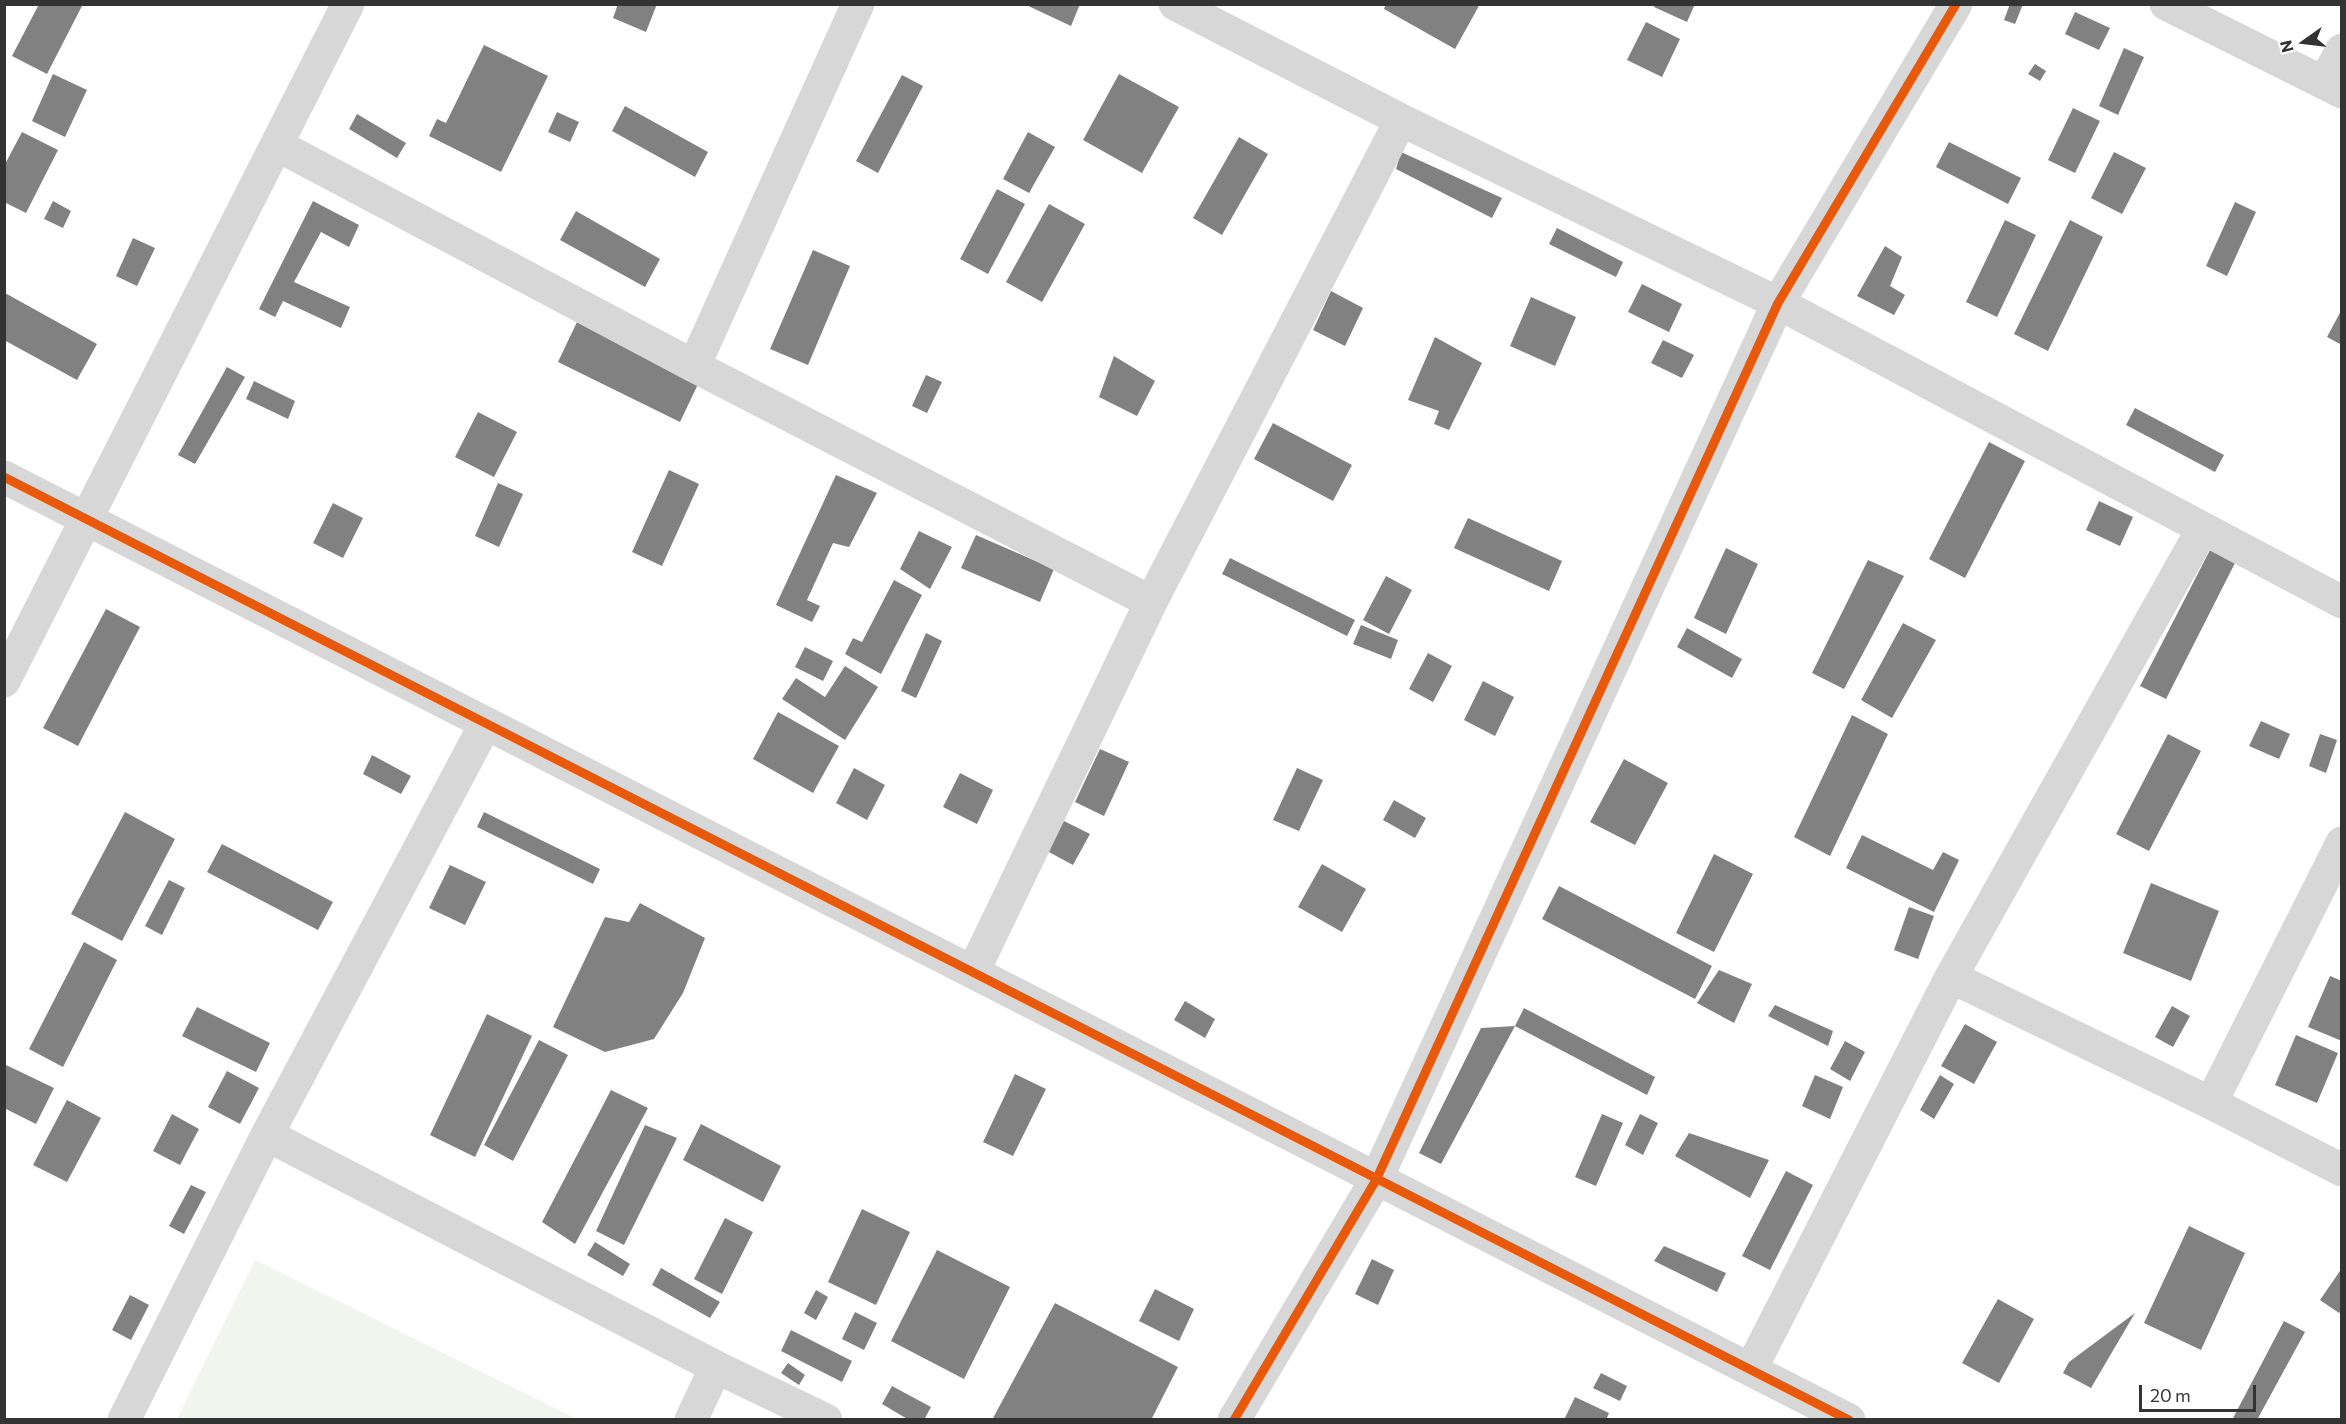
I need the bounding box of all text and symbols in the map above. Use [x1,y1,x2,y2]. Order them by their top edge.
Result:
north arrow [2274,12,2334,72]
text: N [2275,38,2297,55]
scale bar [2142,1373,2259,1411]
text: 20 m [2150,1384,2191,1406]

